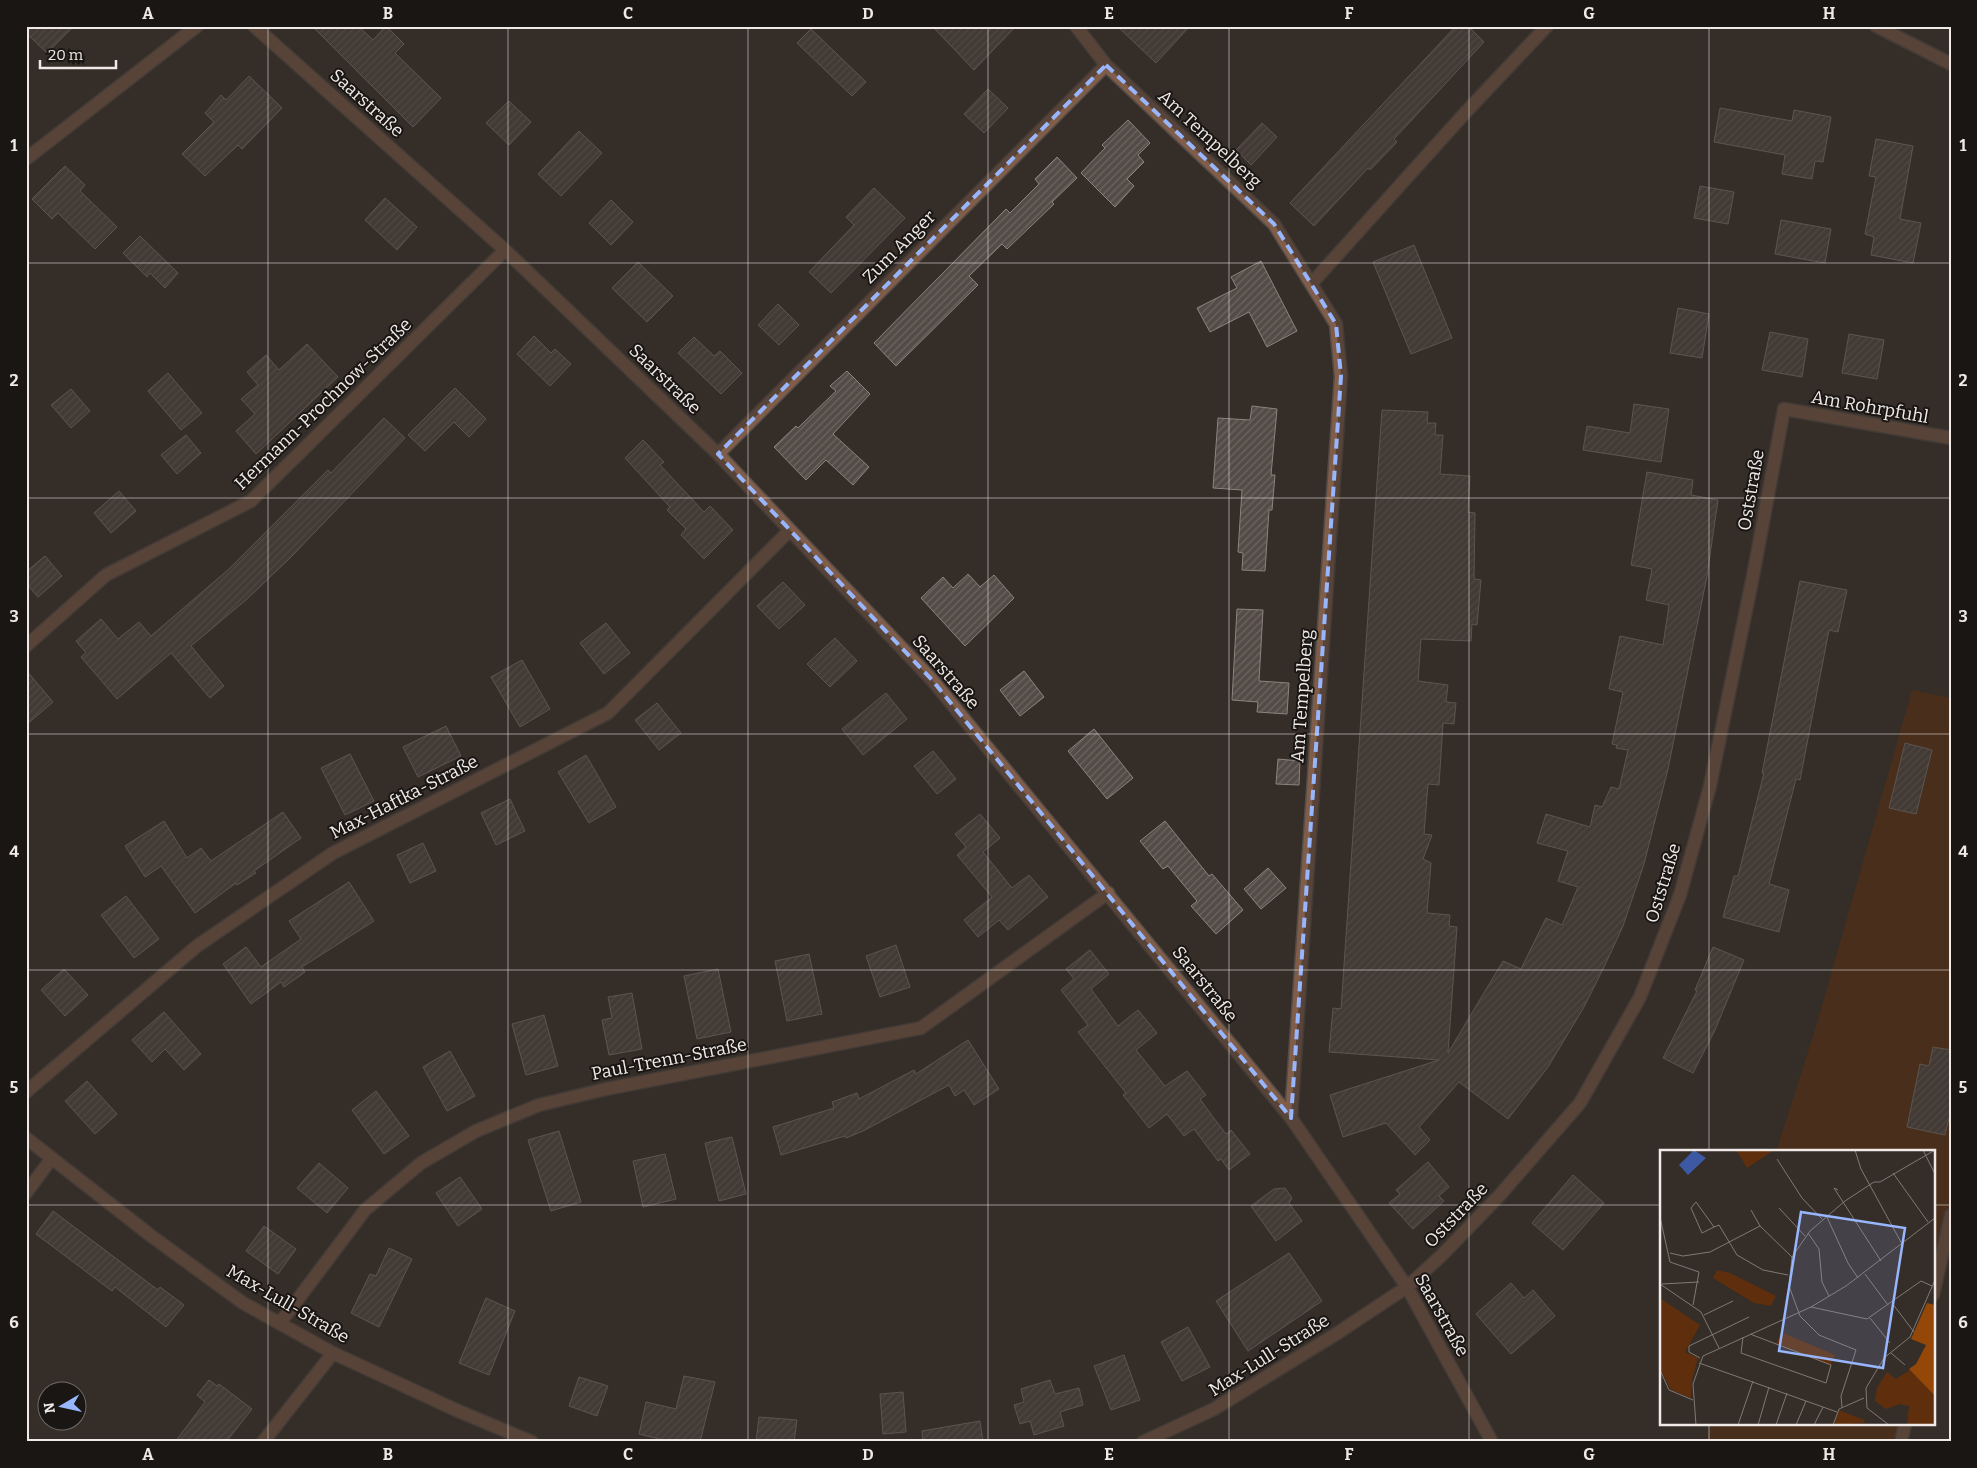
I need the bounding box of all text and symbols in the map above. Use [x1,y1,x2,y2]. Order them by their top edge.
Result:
text: A [142,4,154,23]
text: B [383,4,393,23]
text: C [623,4,633,23]
text: D [862,4,874,23]
text: E [1104,4,1114,23]
text: F [1345,4,1354,23]
text: G [1583,4,1595,23]
text: H [1823,4,1836,23]
scale bar [40,38,116,70]
text: 20 m [48,46,84,64]
street label: Saarstraße [326,64,408,142]
street label: Am Tempelberg [1154,85,1266,193]
text: 1 [11,136,18,155]
text: 1 [1960,136,1967,155]
street label: Zum Anger [858,206,940,288]
street label: Hermann-Prochnow-Straße [230,314,416,494]
street label: Saarstraße [624,339,706,419]
text: 2 [9,371,19,390]
text: 2 [1958,371,1968,390]
street label: Am Rohrpfuhl [1810,386,1930,428]
street label: Oststraße [1733,448,1769,532]
text: 3 [9,607,19,626]
text: 3 [1958,607,1968,626]
street label: Am Tempelberg [1286,629,1318,763]
street label: Saarstraße [908,630,984,714]
street label: Max-Haftka-Straße [326,750,482,844]
street label: Oststraße [1640,841,1686,925]
text: 4 [9,842,19,861]
text: 4 [1958,842,1968,861]
street label: Saarstraße [1168,942,1242,1026]
street label: Paul-Trenn-Straße [589,1033,749,1085]
text: 5 [10,1078,19,1097]
text: 5 [1959,1078,1968,1097]
inset map [1660,1150,1934,1426]
street label: Oststraße [1420,1178,1492,1252]
street label: Max-Lull-Straße [223,1260,353,1348]
street label: Saarstraße [1410,1270,1474,1360]
street label: Max-Lull-Straße [1205,1309,1333,1401]
text: 6 [9,1313,19,1332]
text: 6 [1958,1313,1968,1332]
north arrow [38,1380,88,1430]
text: N [40,1401,59,1415]
text: A [142,1445,154,1464]
text: B [383,1445,393,1464]
text: C [623,1445,633,1464]
text: D [862,1445,874,1464]
text: E [1104,1445,1114,1464]
text: F [1345,1445,1354,1464]
text: G [1583,1445,1595,1464]
text: H [1823,1445,1836,1464]

